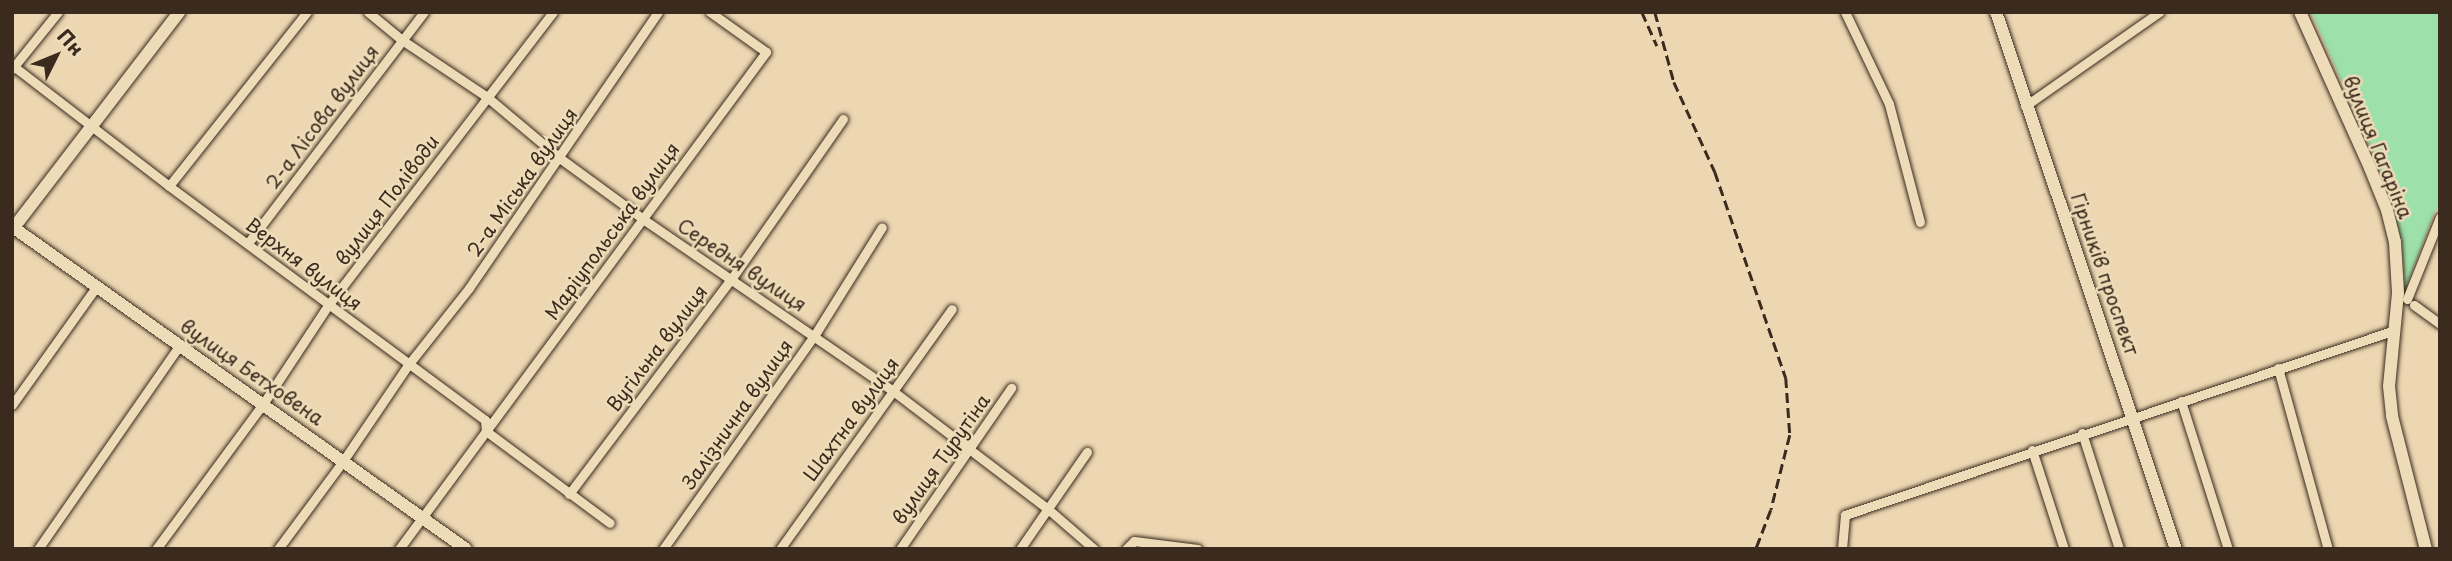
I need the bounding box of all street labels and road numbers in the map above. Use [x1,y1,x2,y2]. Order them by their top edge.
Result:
street label: 2-а Лісова вулиця [260,40,384,194]
street label: вулиця Гагаріна [2339,72,2417,222]
street label: 2-а Міська вулиця [462,103,582,261]
street label: вулиця Поліводи [331,130,443,270]
street label: Маріупольська вулиця [540,138,684,324]
street label: Гірників проспект [2067,190,2143,358]
street label: Верхня вулиця [241,213,367,315]
street label: Середня вулиця [673,213,811,317]
street label: Вугільна вулиця [602,280,712,416]
street label: вулиця Бетховена [176,314,328,430]
street label: Залізнична вулиця [676,334,798,494]
street label: Шахтна вулиця [798,352,904,486]
street label: вулиця Турутіна [887,389,995,529]

